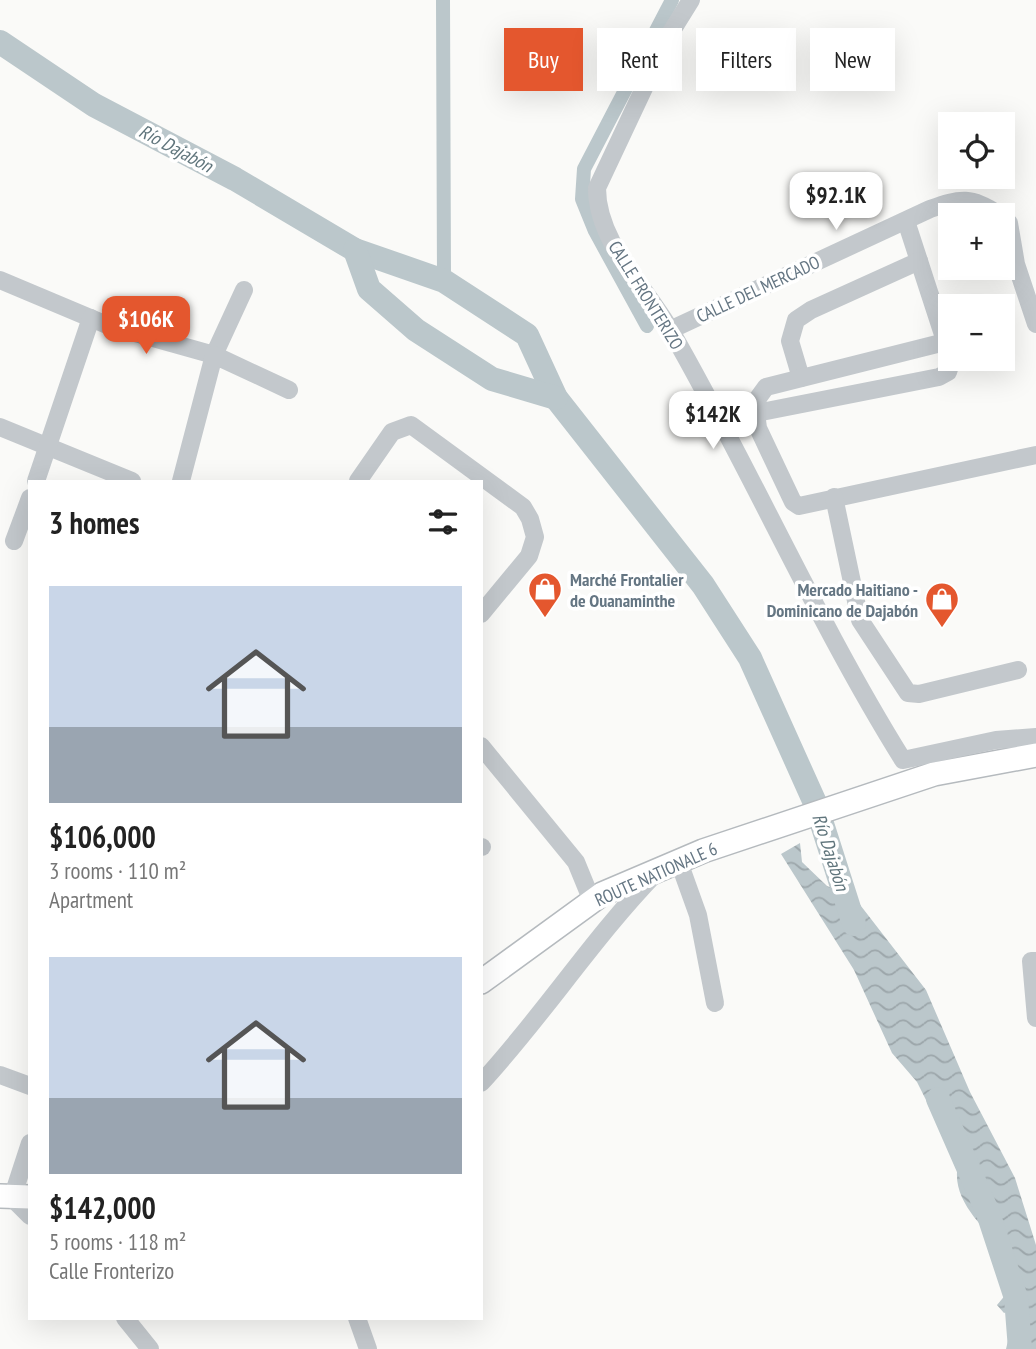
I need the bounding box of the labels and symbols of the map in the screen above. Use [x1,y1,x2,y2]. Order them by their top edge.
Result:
water label: Río Dajabón [135,119,218,178]
pin: $92.1K [779,173,893,232]
street label: CALLE FRONTERIZO [603,236,689,354]
street label: CALLE DEL MERCADO [693,250,823,328]
pin: $106K [97,296,195,356]
pin: $142K [664,392,762,451]
place label: Marché Frontalier de Ouanaminthe [570,568,684,612]
shop icon: Marché Frontalier de Ouanaminthe [526,570,564,619]
place label: Mercado Haitiano - Dominicano de Dajabón [767,578,918,622]
shop icon: Mercado Haitiano - Dominicano de Dajabón [923,580,961,629]
water label: Río Dajabón [807,810,855,895]
street label: ROUTE NATIONALE 6 [591,837,721,911]

